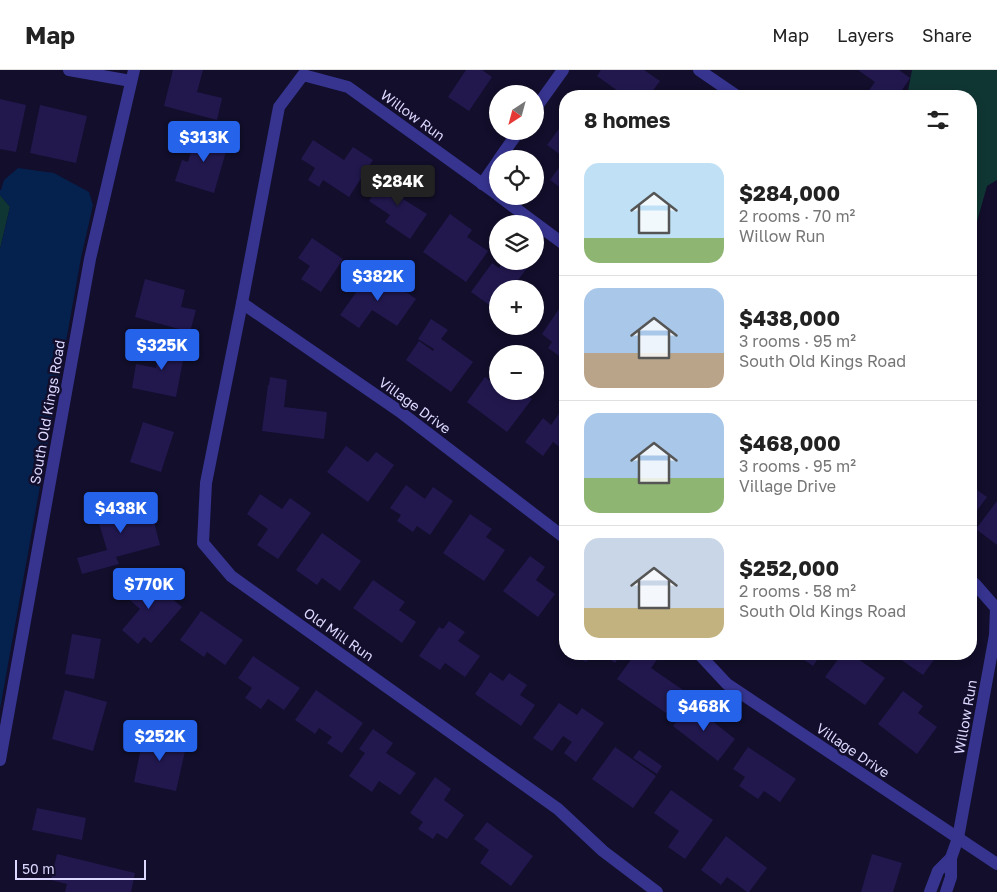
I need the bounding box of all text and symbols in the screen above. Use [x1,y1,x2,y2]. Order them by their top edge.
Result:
text: Map [25,20,75,49]
text: Map [772,24,809,46]
text: Layers [837,24,894,46]
text: Share [922,24,972,46]
north arrow [489,85,544,140]
map controls [489,85,544,400]
street label: Willow Run [377,86,449,144]
icon: filters [924,106,952,134]
text: 8 homes [584,107,671,133]
pin: $313K [169,121,239,163]
text: $313K [179,127,229,147]
button: locate [489,150,544,205]
pin: $284K [363,164,433,207]
text: $284K [372,171,424,191]
text: $284,000 [739,180,840,206]
icon: home [624,183,684,243]
text: 2 rooms · 70 m² [739,206,855,226]
button: layers [489,215,544,270]
text: Willow Run [739,226,825,246]
pin: $382K [343,260,413,302]
text: $382K [352,266,404,286]
button: + [489,280,544,335]
text: $438,000 [739,305,840,331]
icon: home [624,308,684,368]
pin: $325K [127,328,197,371]
text: 3 rooms · 95 m² [739,331,856,351]
text: $325K [136,335,188,355]
street label: South Old Kings Road [26,339,68,485]
button: − [489,345,544,400]
text: South Old Kings Road [739,351,906,371]
street label: Village Drive [376,373,454,437]
text: $468,000 [739,430,841,456]
icon: home [624,433,684,493]
text: 3 rooms · 95 m² [739,456,856,476]
text: Village Drive [739,476,836,496]
pin: $438K [86,492,156,534]
text: $438K [95,498,147,518]
text: $252,000 [739,555,839,581]
icon: home [624,558,684,618]
pin: $770K [114,568,184,610]
text: $770K [124,574,174,594]
text: 2 rooms · 58 m² [739,581,856,601]
text: South Old Kings Road [739,601,906,621]
street label: Old Mill Run [301,604,377,664]
street label: Willow Run [950,678,980,756]
pin: $468K [669,690,739,732]
text: $468K [678,696,730,716]
street label: Village Drive [813,719,893,781]
pin: $252K [125,720,195,762]
text: $252K [134,726,186,746]
scale bar [15,857,146,880]
text: 50 m [22,860,55,877]

